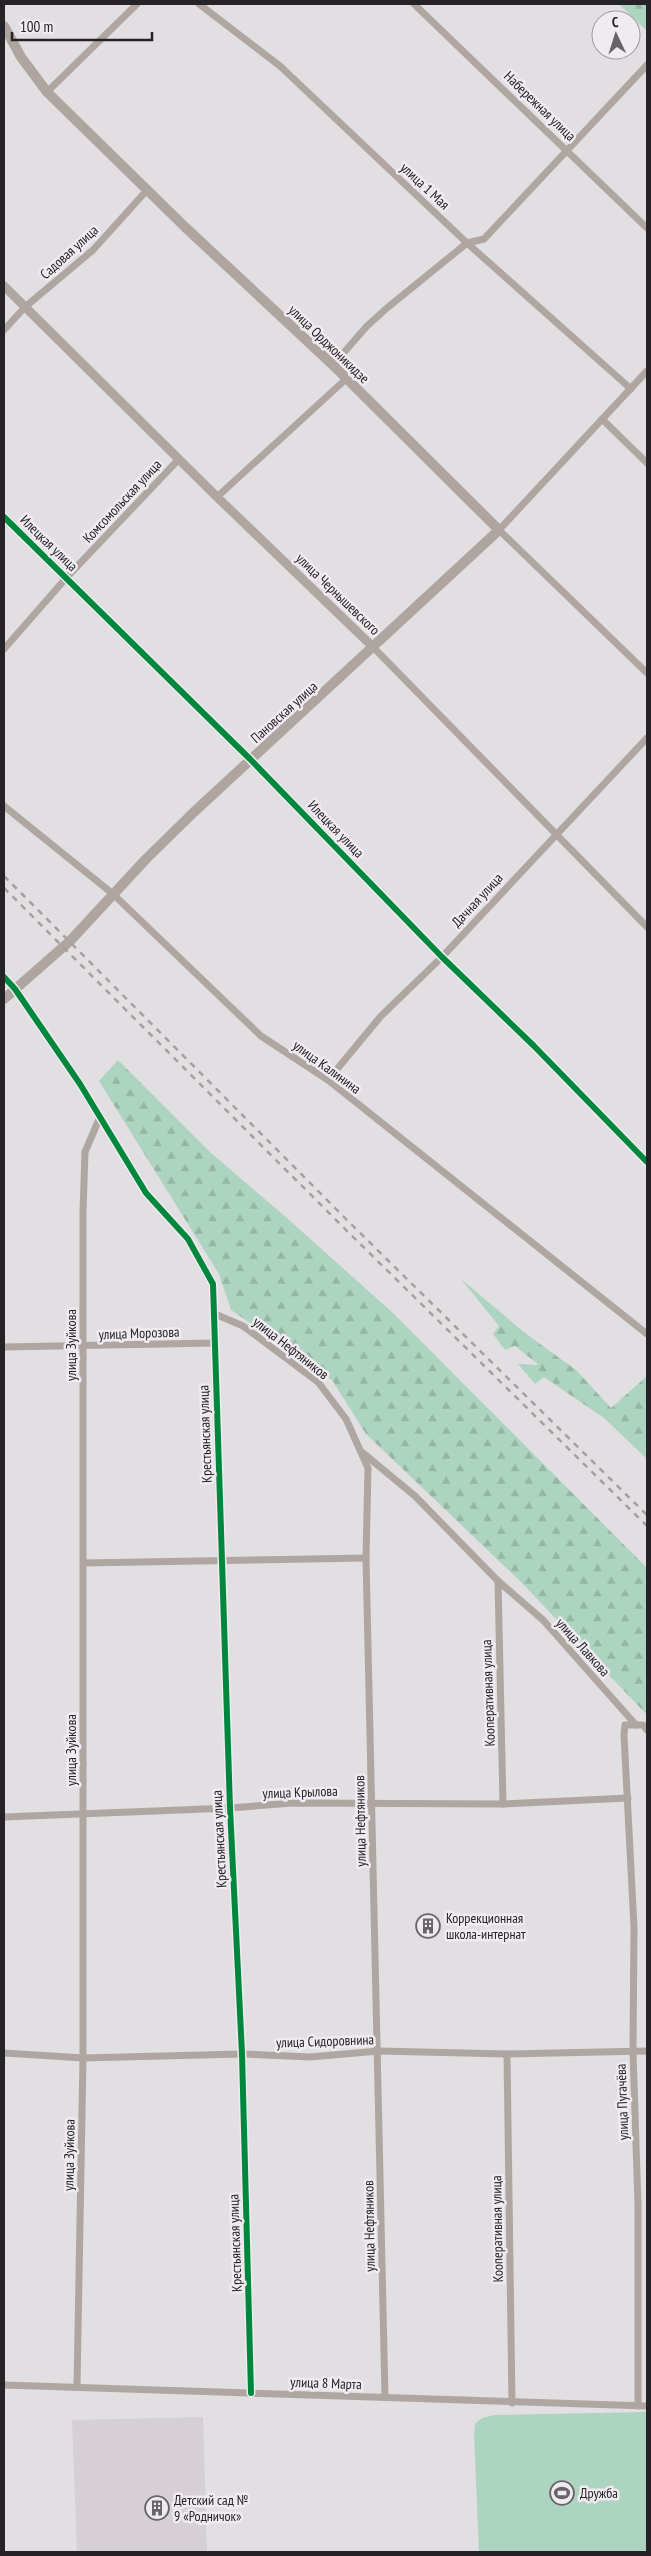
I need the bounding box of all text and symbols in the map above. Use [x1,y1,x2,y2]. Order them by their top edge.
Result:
scale bar [12,10,152,42]
north arrow [591,10,641,60]
text: С [611,13,620,31]
text: 100 m [20,17,53,36]
street label: Набережная улица [500,67,580,145]
street label: улица 1 Мая [397,159,453,213]
street label: Садовая улица [36,221,102,283]
street label: улица Орджоникидзе [285,301,373,387]
street label: Комсомольская улица [79,456,165,546]
street label: Илецкая улица [16,511,82,575]
street label: улица Чернышевского [292,549,384,639]
street label: Пановская улица [247,677,321,747]
street label: Илецкая улица [304,796,368,862]
street label: Дачная улица [447,869,507,931]
street label: улица Калинина [289,1036,365,1098]
street label: улица Зуйкова [62,1309,80,1381]
street label: улица Нефтяников [249,1313,333,1383]
street label: улица Морозова [98,1323,180,1343]
street label: Крестьянская улица [194,1385,216,1483]
street label: улица Лавкова [552,1614,614,1680]
street label: Кооперативная улица [477,1639,499,1747]
street label: улица Зуйкова [62,1714,80,1786]
street label: улица Нефтяников [350,1775,370,1867]
street label: улица Крылова [262,1782,338,1802]
street label: Крестьянская улица [207,1790,231,1888]
place label: Коррекционная школа-интернат [446,1909,526,1943]
building icon: Коррекционная школа-интернат [415,1913,441,1939]
street label: улица Сидоровнина [276,2030,374,2052]
street label: улица Пугачёва [612,2063,632,2141]
street label: улица Зуйкова [59,2119,79,2191]
street label: Кооперативная улица [487,2175,507,2283]
street label: улица Нефтяников [359,2180,379,2272]
street label: Крестьянская улица [224,2194,246,2292]
street label: улица 8 Марта [290,2373,362,2393]
sports icon: Дружба [549,2480,575,2506]
place label: Дружба [580,2484,618,2502]
place label: Детский сад № 9 «Родничок» [174,2491,248,2525]
building icon: Детский сад № 9 «Родничок» [144,2495,170,2521]

